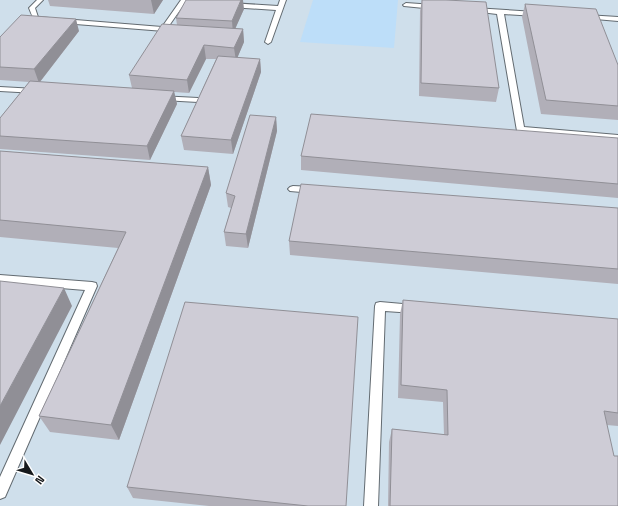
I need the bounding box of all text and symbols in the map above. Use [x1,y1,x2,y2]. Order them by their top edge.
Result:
north arrow [12,454,52,494]
text: N [32,473,48,487]

